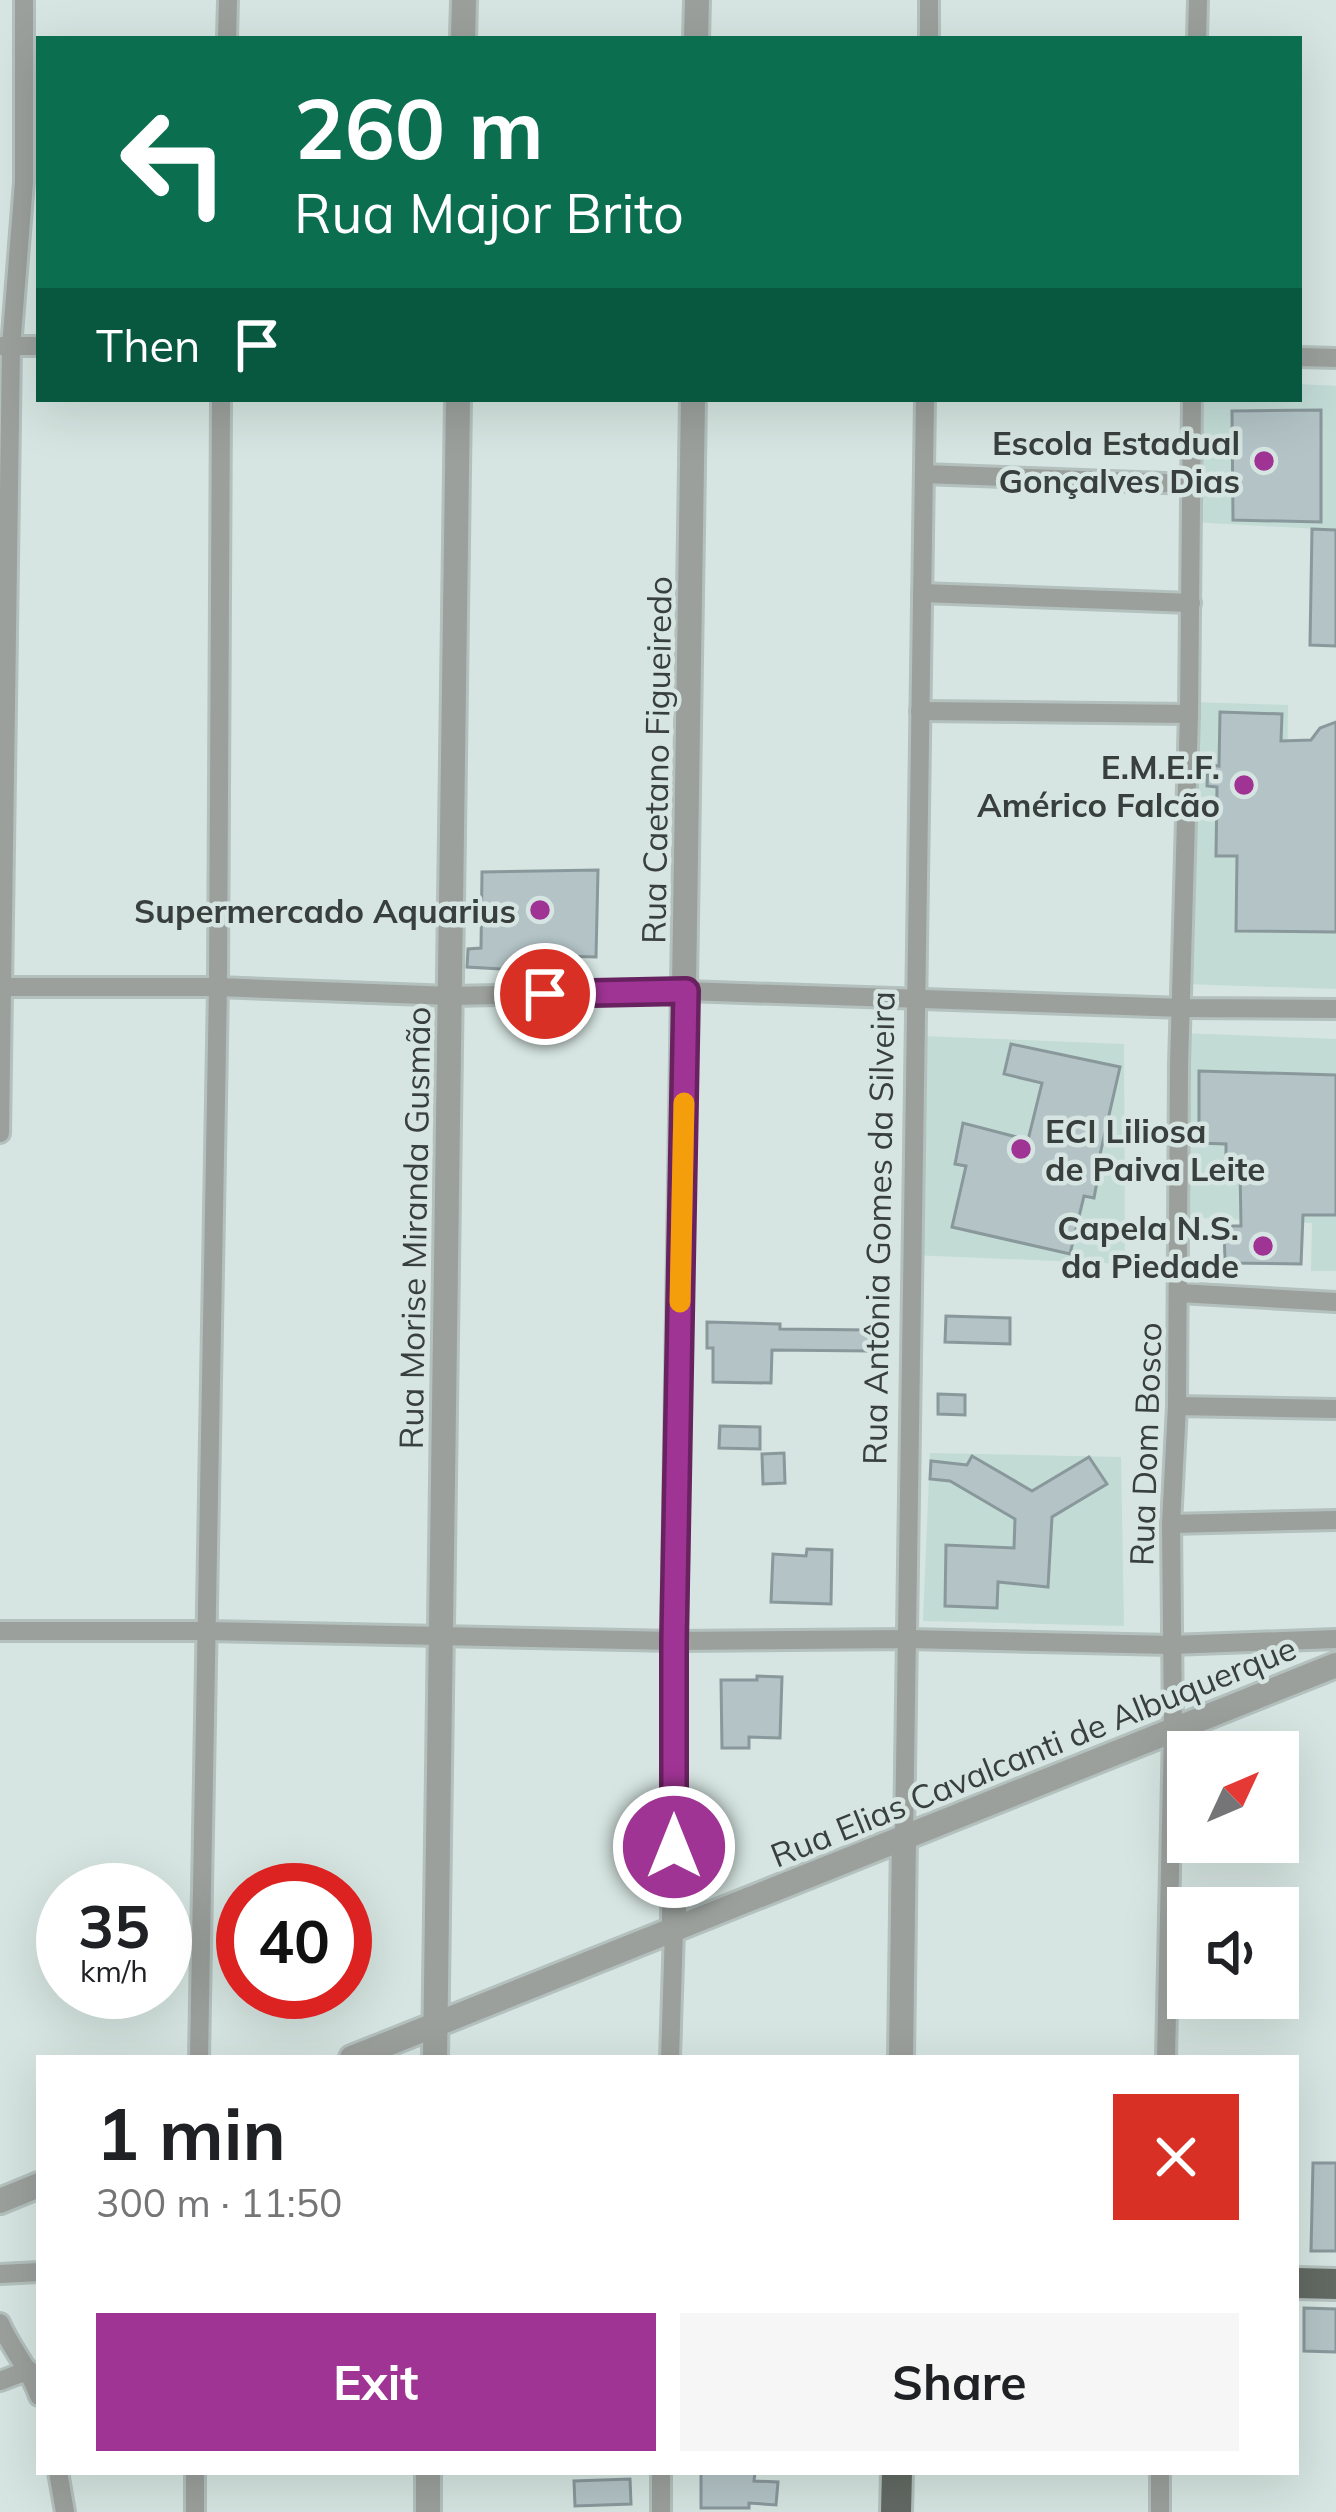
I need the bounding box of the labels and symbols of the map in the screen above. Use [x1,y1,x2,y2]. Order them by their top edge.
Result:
place label: Escola Estadual Gonçalves Dias [992,422,1240,501]
marker: Escola Estadual Gonçalves Dias [1251,448,1277,474]
street label: Rua Caetano Figueiredo [632,576,680,944]
place label: E.M.E.F. Américo Falcão [977,746,1220,825]
marker: E.M.E.F. Américo Falcão [1231,772,1257,798]
place label: Supermercado Aquarius [134,890,516,931]
marker: Supermercado Aquarius [527,897,553,923]
pin [494,943,596,1045]
street label: Rua Antônia Gomes da Silveira [853,991,903,1465]
street label: Rua Morise Miranda Gusmão [390,1006,438,1450]
place label: ECI Liliosa de Paiva Leite [1045,1110,1265,1189]
marker: ECI Liliosa de Paiva Leite [1008,1136,1034,1162]
place label: Capela N.S. da Piedade [1057,1207,1239,1286]
marker: Capela N.S. da Piedade [1250,1233,1276,1259]
street label: Rua Dom Bosco [1120,1321,1170,1567]
street label: Rua Elias Cavalcanti de Albuquerque [764,1627,1302,1875]
north arrow [1167,1731,1299,1863]
position arrow [611,1784,737,1910]
speed limit sign: 40 [216,1863,372,2019]

